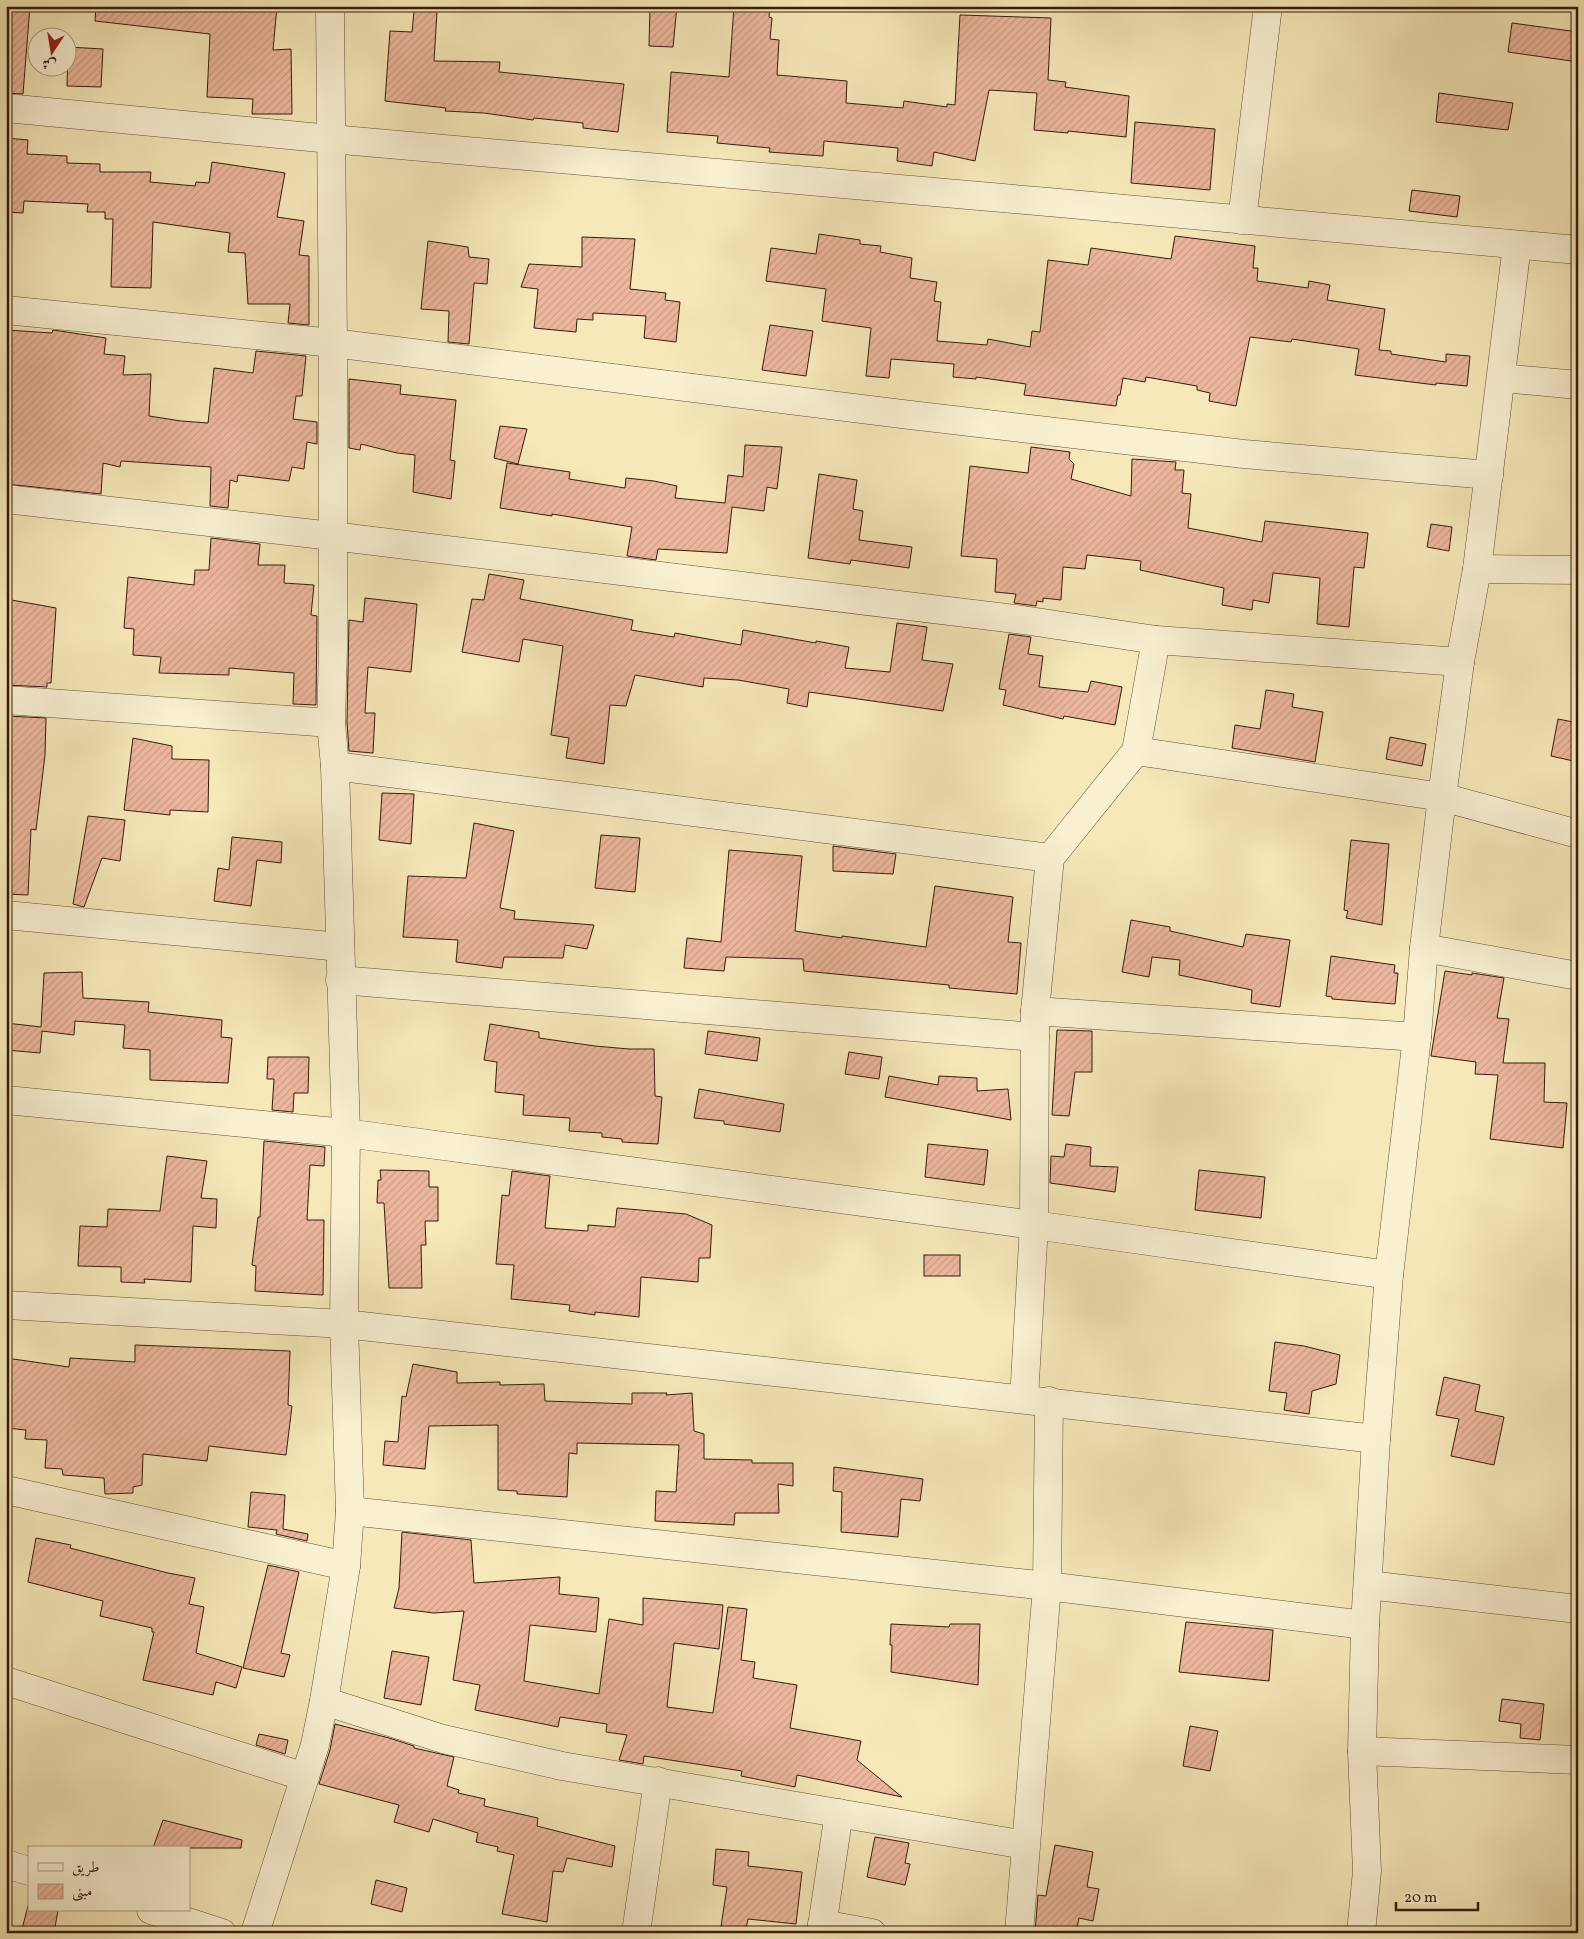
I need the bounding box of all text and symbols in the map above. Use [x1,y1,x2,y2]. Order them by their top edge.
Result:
north arrow [28,28,78,78]
text: ش [41,52,58,74]
legend [28,1846,190,1912]
text: طريق [72,1858,99,1879]
scale bar [1396,1879,1479,1911]
text: مبنى [72,1882,92,1903]
text: 20 m [1404,1888,1437,1909]

